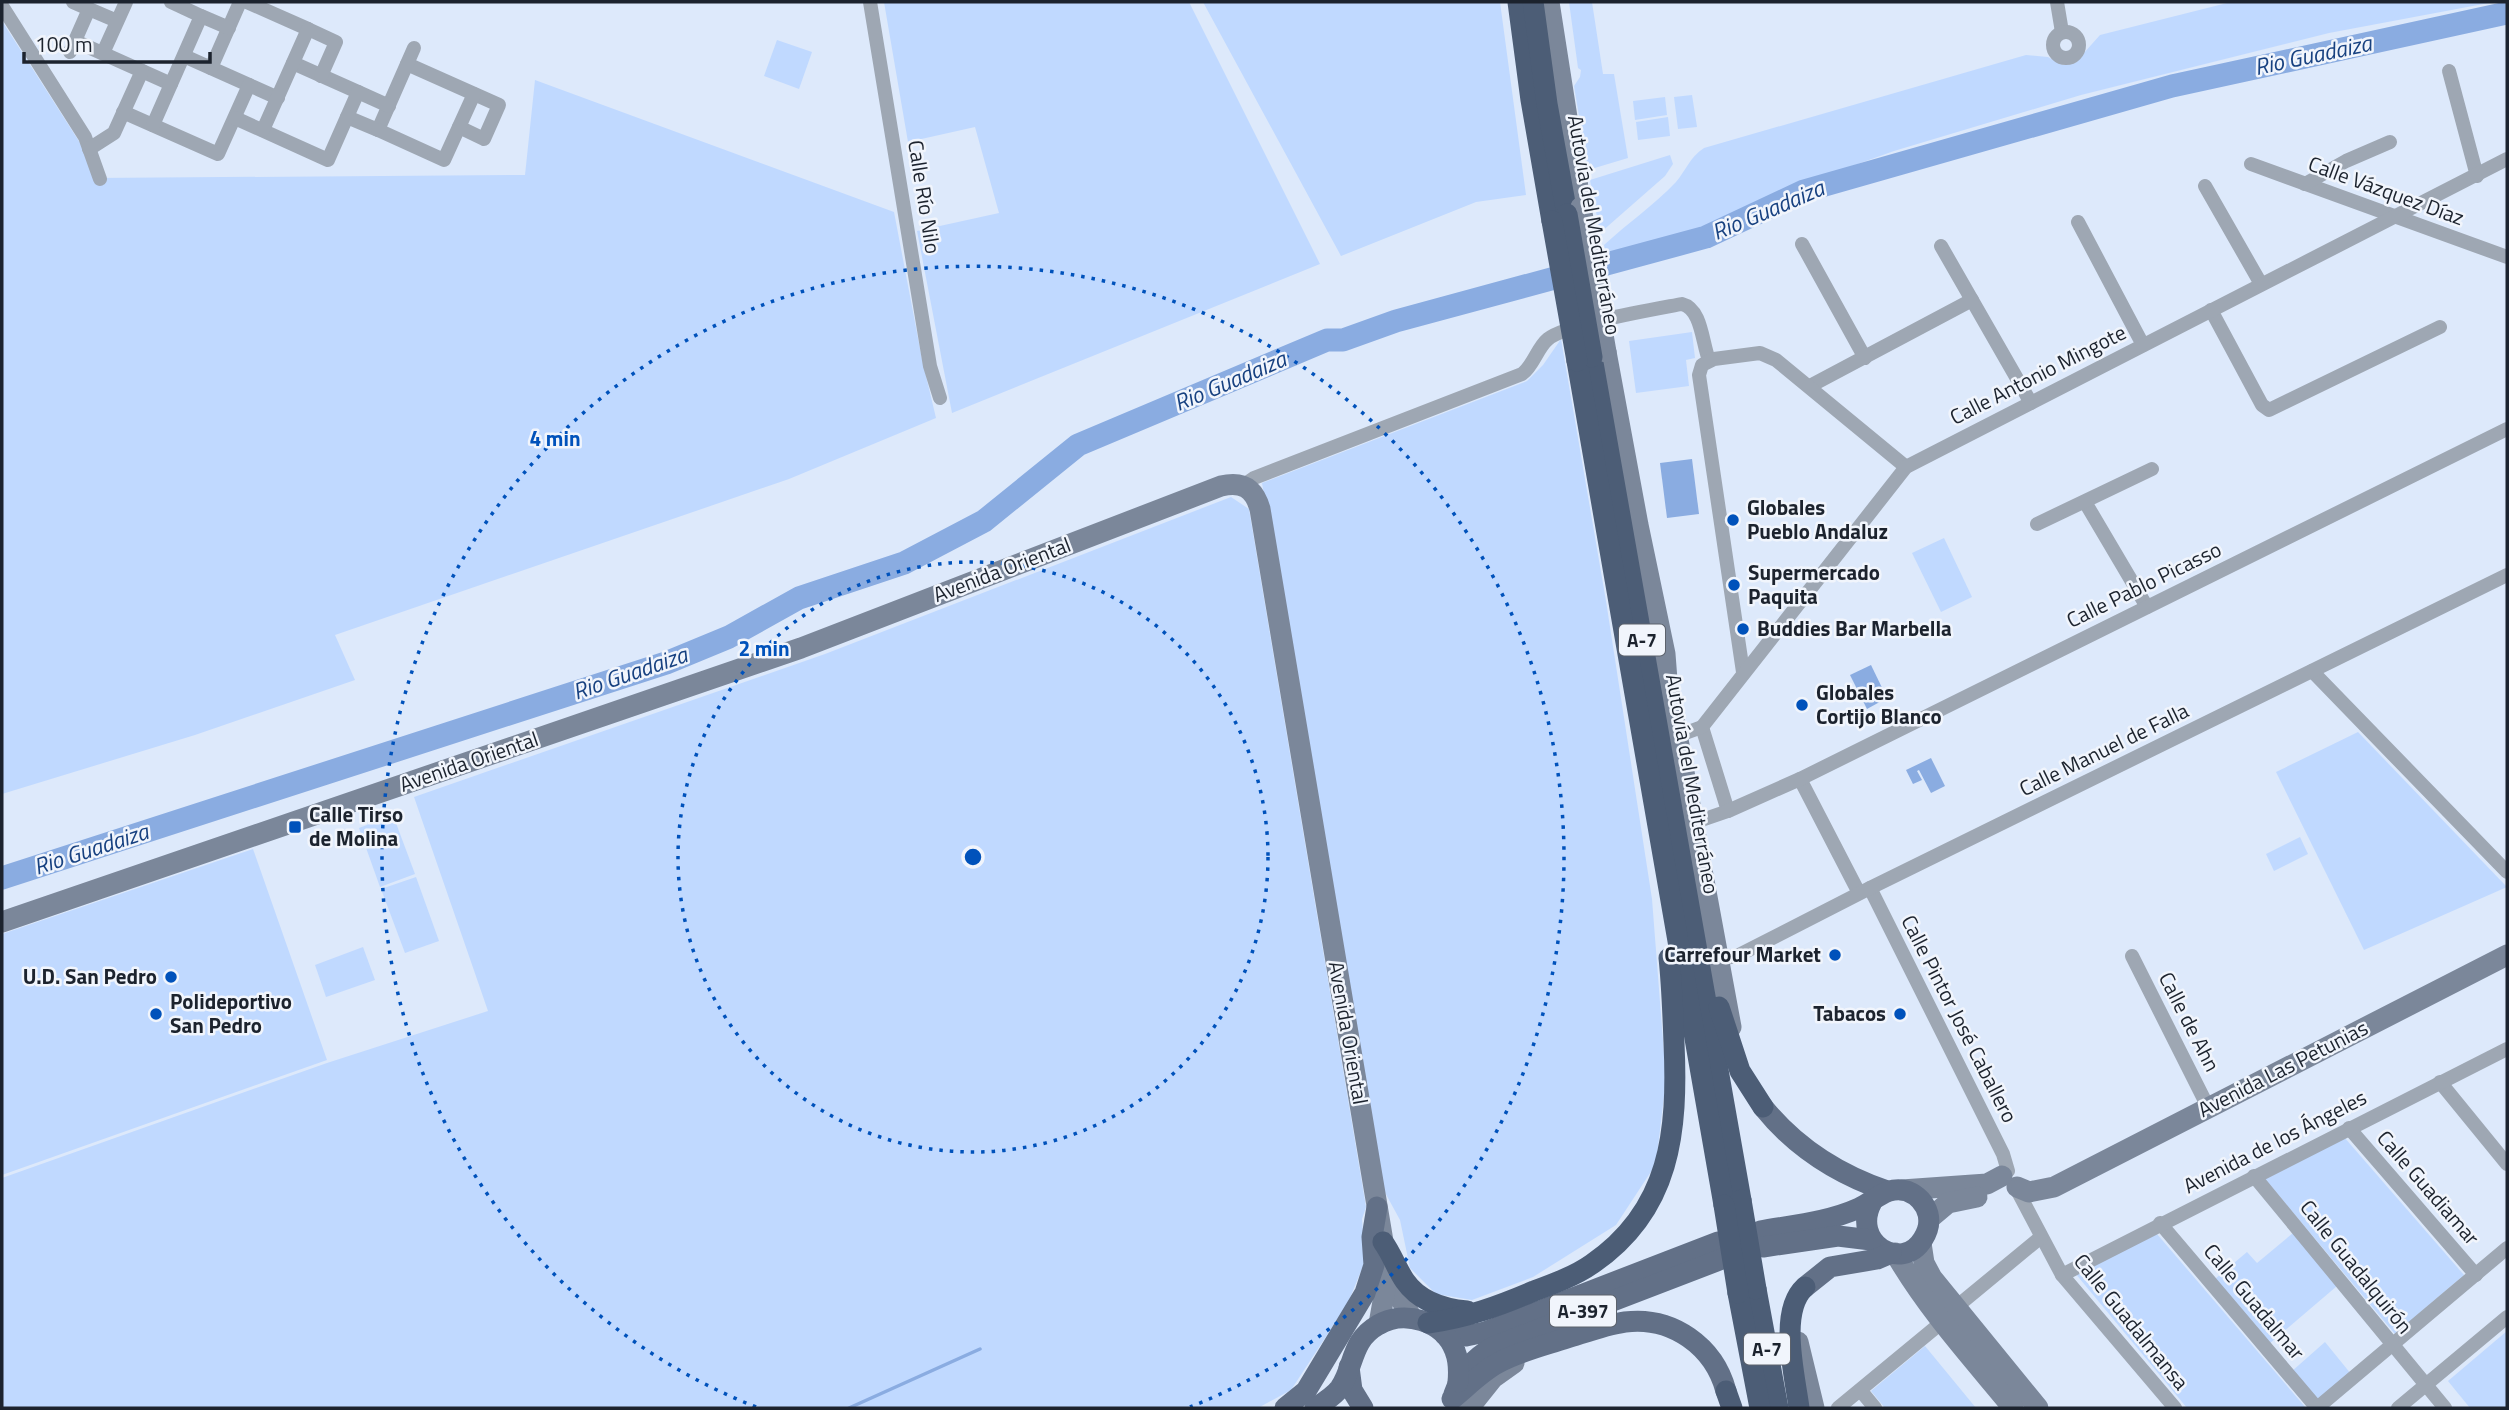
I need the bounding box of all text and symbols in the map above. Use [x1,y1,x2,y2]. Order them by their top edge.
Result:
scale bar [24,21,210,65]
water label: Rio Guadaiza [2251,25,2376,84]
text: 100 m [35,28,92,60]
street label: Autovía del Mediterráneo [1560,112,1630,337]
street label: Calle Río Nilo [900,138,950,256]
street label: Calle Vázquez Díaz [2304,147,2469,233]
water label: Rio Guadaiza [1706,170,1831,249]
street label: Calle Antonio Mingote [1944,316,2131,432]
water label: Rio Guadaiza [1168,341,1293,420]
text: 4 min [529,422,581,454]
place label: Globales Pueblo Andaluz [1747,491,1888,547]
marker: Globales Pueblo Andaluz [1725,512,1741,528]
street label: Avenida Oriental [928,528,1075,610]
street label: Calle Pablo Picasso [2061,533,2226,635]
place label: Supermercado Paquita [1748,556,1880,612]
marker: Supermercado Paquita [1726,577,1742,593]
place label: Buddies Bar Marbella [1757,612,1952,644]
marker: Buddies Bar Marbella [1735,621,1751,637]
road number: A-7 [1619,624,1665,656]
text: 2 min [738,632,790,664]
water label: Rio Guadaiza [568,636,693,708]
street label: Autovía del Mediterráneo [1658,671,1728,896]
place label: Globales Cortijo Blanco [1816,676,1942,732]
street label: Calle Manuel de Falla [2013,694,2194,804]
marker: Globales Cortijo Blanco [1794,697,1810,713]
street label: Avenida Oriental [395,722,542,800]
place label: Calle Tirso de Molina [309,798,403,854]
water label: Rio Guadaiza [29,813,154,884]
marker: Calle Tirso de Molina [287,819,303,835]
centre of rings [961,845,985,869]
street label: Calle Pintor José Caballero [1894,909,2026,1128]
place label: Carrefour Market [1664,938,1821,970]
marker: Carrefour Market [1827,947,1843,963]
street label: Avenida Oriental [1321,959,1377,1107]
place label: U.D. San Pedro [23,960,157,992]
street label: Calle de Ahn [2151,966,2229,1077]
marker: U.D. San Pedro [163,969,179,985]
place label: Polideportivo San Pedro [170,985,292,1041]
place label: Tabacos [1813,997,1886,1029]
marker: Polideportivo San Pedro [148,1006,164,1022]
marker: Tabacos [1892,1006,1908,1022]
street label: Avenida Las Petunias [2192,1011,2373,1125]
street label: Avenida de los Ángeles [2177,1081,2372,1201]
street label: Calle Guadiamar [2370,1123,2488,1252]
street label: Calle Guadalquirón [2293,1193,2421,1340]
street label: Calle Guadalmar [2196,1236,2313,1367]
street label: Calle Guadalmansa [2067,1246,2197,1397]
road number: A-397 [1550,1296,1616,1326]
road number: A-7 [1744,1334,1790,1364]

